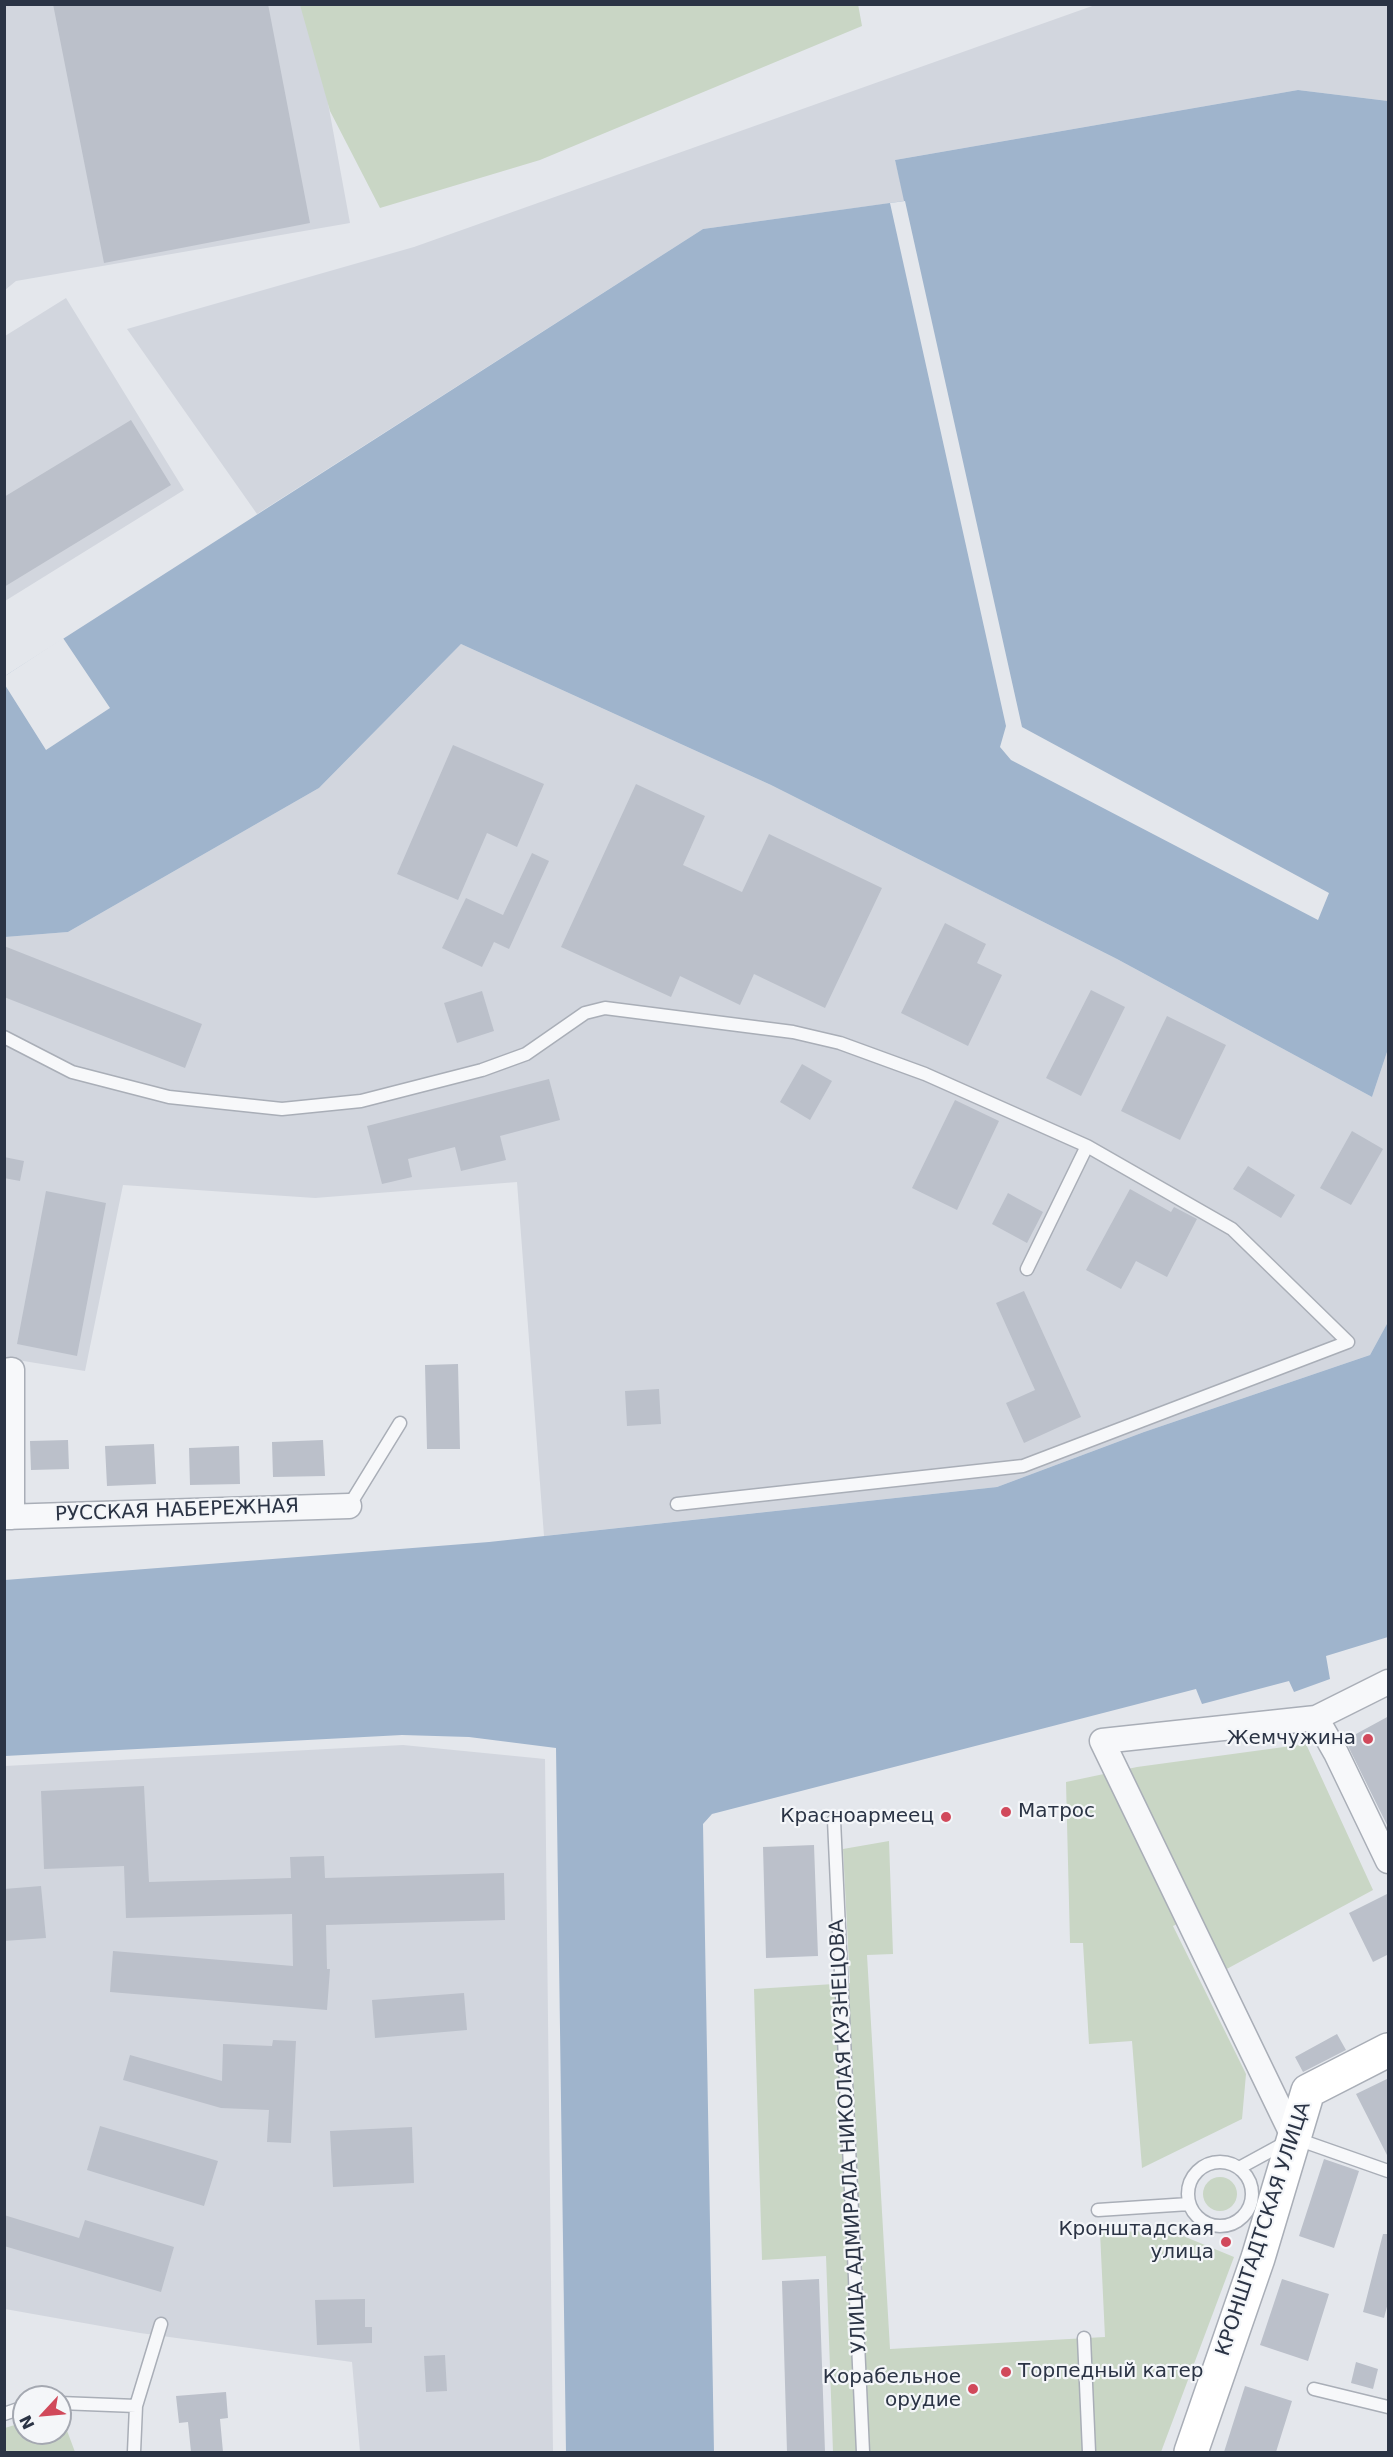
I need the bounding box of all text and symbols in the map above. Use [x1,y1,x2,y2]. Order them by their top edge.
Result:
street label: РУССКАЯ НАБЕРЕЖНАЯ [55,1495,299,1527]
place label: Жемчужина [1227,1727,1356,1751]
marker: Жемчужина [1361,1732,1375,1746]
place label: Матрос [1018,1800,1095,1824]
place label: Красноармеец [780,1805,934,1829]
marker: Матрос [999,1805,1013,1819]
marker: Красноармеец [939,1810,953,1824]
street label: УЛИЦА АДМИРАЛА НИКОЛАЯ КУЗНЕЦОВА [826,1918,872,2354]
street label: КРОНШТАДТСКАЯ УЛИЦА [1212,2099,1316,2359]
place label: Кронштадская улица [1058,2218,1214,2265]
marker: Кронштадская улица [1219,2235,1233,2249]
place label: Торпедный катер [1018,2360,1204,2384]
marker: Торпедный катер [999,2365,1013,2379]
place label: Корабельное орудие [823,2366,961,2413]
marker: Корабельное орудие [966,2382,980,2396]
north arrow [12,2385,72,2445]
text: N [16,2412,39,2432]

